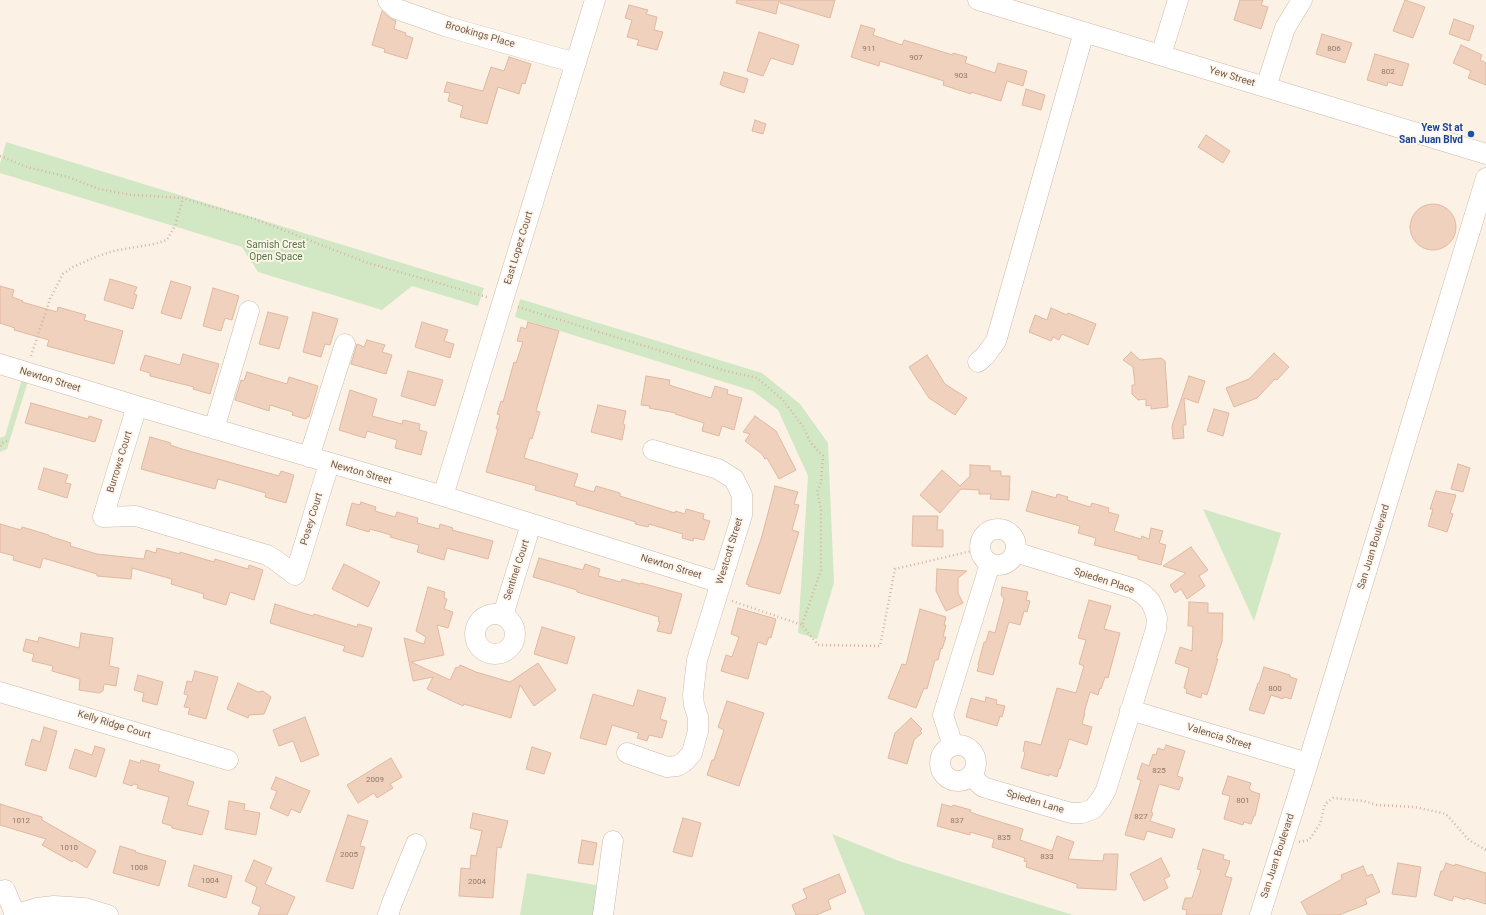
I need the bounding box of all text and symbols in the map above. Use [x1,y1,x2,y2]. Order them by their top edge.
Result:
street label: Brookings Place [444,19,516,51]
house number: 911 [862,44,876,54]
house number: 806 [1327,44,1341,54]
house number: 907 [909,53,923,63]
street label: Yew Street [1208,64,1256,90]
house number: 802 [1381,67,1395,77]
house number: 903 [954,71,968,81]
place label: Yew St at San Juan Blvd [1399,122,1463,146]
marker: Yew St at San Juan Blvd [1466,129,1476,139]
street label: East Lopez Court [502,210,536,286]
park label: Samish Crest Open Space [246,239,306,262]
street label: Newton Street [18,365,82,395]
street label: Burrows Court [105,430,135,494]
street label: Newton Street [329,459,393,487]
street label: Posey Court [298,491,326,547]
street label: San Juan Boulevard [1355,503,1393,591]
street label: Westcott Street [714,516,746,586]
street label: Sentinel Court [502,538,532,602]
street label: Newton Street [639,552,703,582]
street label: Spieden Place [1072,566,1136,596]
house number: 800 [1268,684,1282,694]
street label: Kelly Ridge Court [76,708,152,742]
street label: Valencia Street [1185,721,1253,753]
house number: 825 [1152,766,1166,776]
house number: 2009 [366,775,384,785]
street label: Spieden Lane [1005,788,1065,816]
house number: 801 [1236,796,1250,806]
house number: 827 [1134,812,1148,822]
street label: San Juan Boulevard [1259,812,1297,900]
house number: 1012 [12,816,30,826]
house number: 837 [950,816,964,826]
house number: 835 [997,833,1011,843]
house number: 1010 [60,843,78,853]
house number: 2005 [340,850,358,860]
house number: 833 [1040,852,1054,862]
house number: 1008 [130,863,148,873]
house number: 1004 [201,876,219,886]
house number: 2004 [468,877,486,887]

